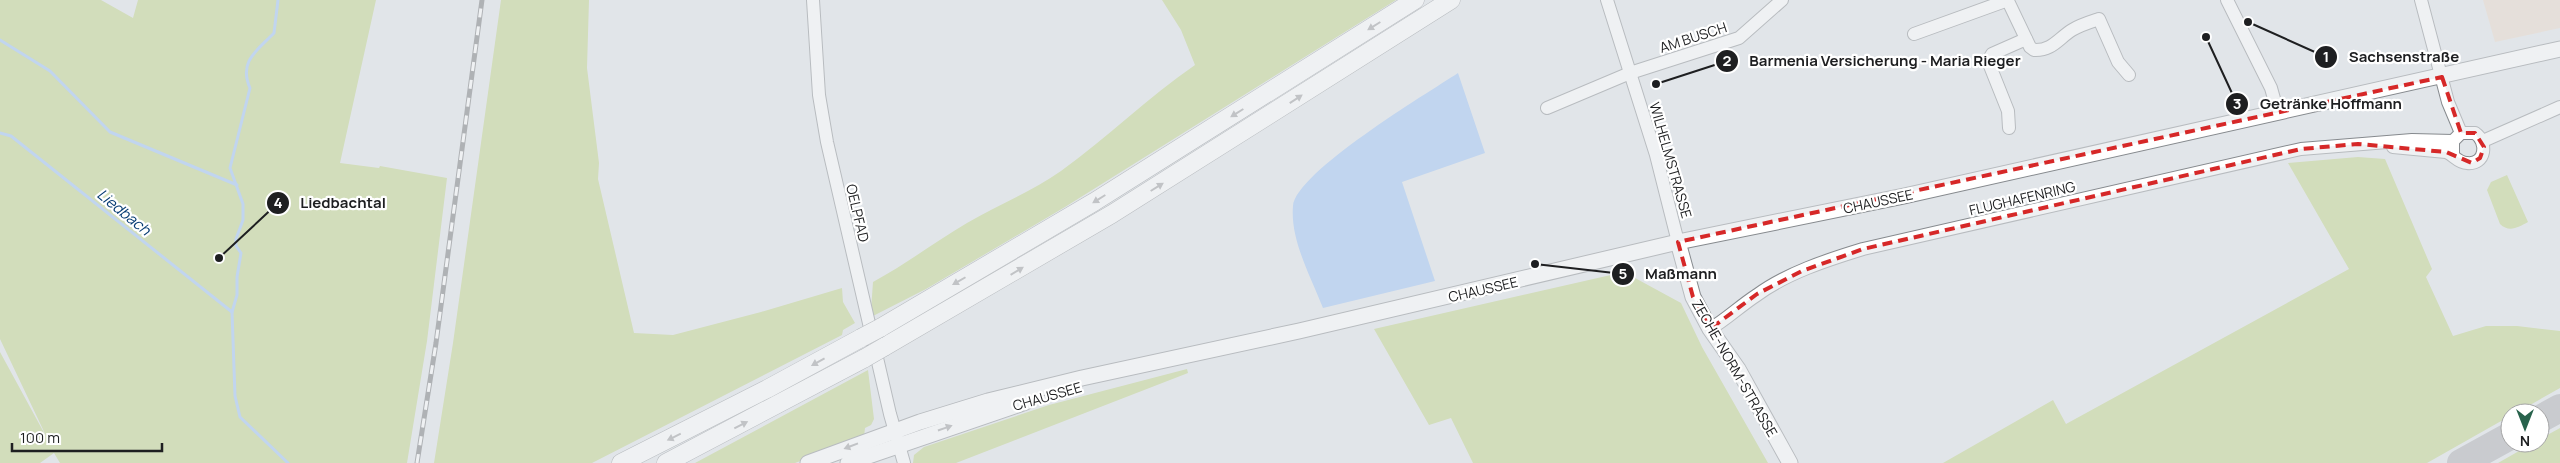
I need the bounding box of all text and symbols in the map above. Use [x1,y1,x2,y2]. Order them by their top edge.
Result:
street label: AM BUSCH [1657,17,1729,57]
one-way arrow [1367,21,1380,31]
callout: Sachsenstraße [2314,42,2469,72]
callout: Barmenia Versicherung - Maria Rieger [1714,46,2030,76]
text: 1 [2323,46,2329,67]
text: Sachsenstraße [2349,46,2459,67]
text: 2 [1723,50,1732,71]
text: Barmenia Versicherung - Maria Rieger [1749,50,2021,71]
callout: Getränke Hoffmann [2225,89,2412,119]
text: 3 [2233,93,2241,114]
text: Getränke Hoffmann [2260,93,2402,114]
one-way arrow [1289,94,1302,104]
street label: WILHELMSTRASSE [1645,100,1697,220]
one-way arrow [1230,109,1243,118]
street label: FLUGHAFENRING [1967,177,2077,219]
street label: OELPFAD [842,182,874,244]
one-way arrow [1150,182,1163,191]
water label: Liedbach [93,184,156,241]
street label: CHAUSSEE [1841,184,1915,218]
callout: Liedbachtal [266,188,396,218]
text: 4 [273,192,283,213]
text: Liedbachtal [300,192,386,213]
one-way arrow [1092,195,1105,204]
callout: Maßmann [1610,259,1727,289]
text: 5 [1619,263,1628,284]
text: Maßmann [1645,263,1717,284]
one-way arrow [1011,266,1024,275]
street label: CHAUSSEE [1446,272,1520,306]
one-way arrow [952,277,965,286]
street label: ZECHE-NORM-STRASSE [1688,296,1782,440]
one-way arrow [811,357,825,366]
street label: CHAUSSEE [1010,377,1084,415]
north arrow [2500,403,2550,453]
scale bar [12,420,162,452]
one-way arrow [734,421,748,429]
one-way arrow [938,424,953,432]
text: 100 m [20,427,60,448]
text: N [2520,432,2530,451]
one-way arrow [667,433,681,441]
one-way arrow [844,443,859,450]

